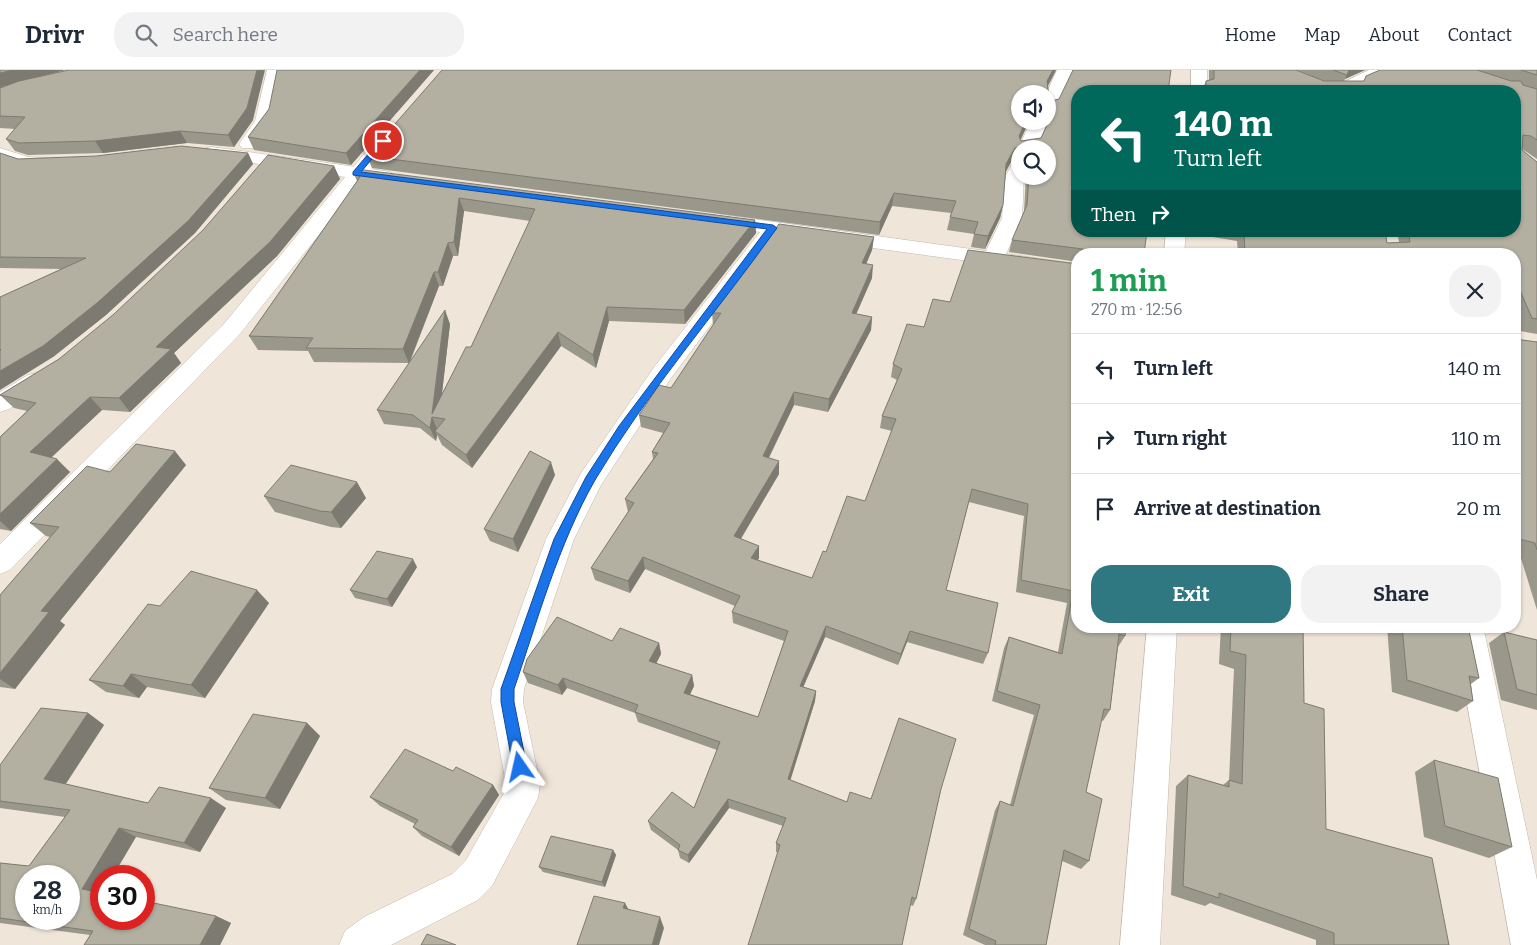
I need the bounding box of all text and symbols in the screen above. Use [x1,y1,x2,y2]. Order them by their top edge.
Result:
search box [114,12,464,57]
text: Drivr [25,21,84,49]
icon: search [132,21,160,49]
text: Search here [172,23,278,46]
text: Home [1225,24,1276,46]
text: Map [1304,24,1340,46]
text: About [1368,24,1419,46]
text: Contact [1447,24,1512,46]
map controls [1011,85,1056,185]
button: sound [1011,85,1056,130]
text: 140 m [1174,103,1272,145]
icon: left [1091,105,1156,170]
pin [362,120,404,162]
icon: arrive [369,127,397,155]
button: search [1011,140,1056,185]
text: Turn left [1174,145,1262,172]
icon: right [1146,200,1174,228]
text: Then [1091,203,1136,226]
text: 1 min [1091,263,1167,299]
button: close [1449,265,1501,317]
text: 270 m · 12:56 [1091,300,1182,319]
icon: left [1091,355,1119,383]
text: Turn left [1134,357,1213,380]
text: 140 m [1448,357,1501,380]
icon: right [1091,425,1119,453]
text: Turn right [1134,427,1227,450]
text: 110 m [1451,427,1501,450]
icon: arrive [1091,495,1119,523]
text: Arrive at destination [1134,497,1321,520]
text: 20 m [1457,497,1501,520]
button: Exit [1091,565,1291,623]
button: Share [1301,565,1501,623]
position arrow [493,740,545,792]
speed limit sign: 30 [90,865,155,930]
text: 28 [33,876,62,906]
text: km/h [33,903,62,917]

